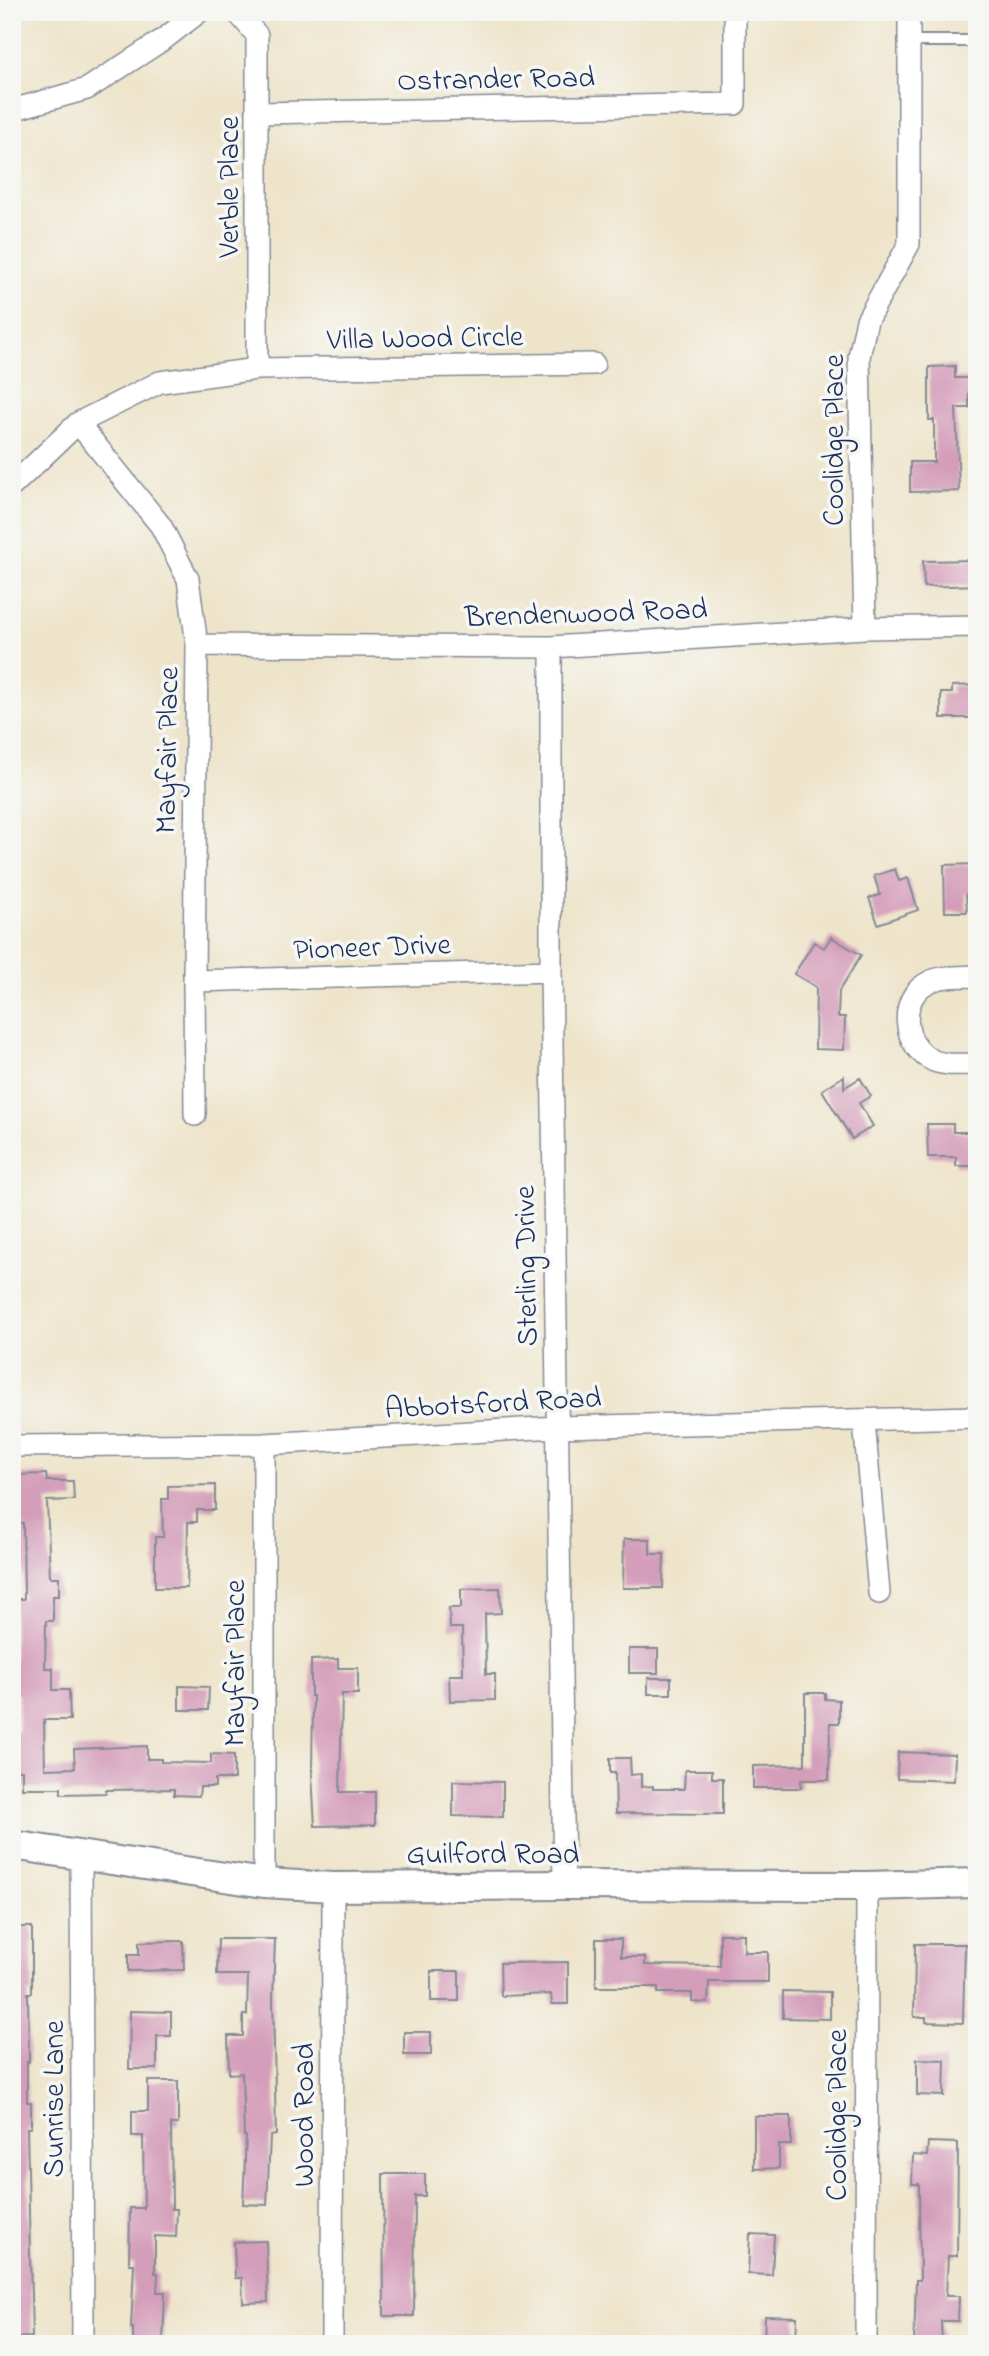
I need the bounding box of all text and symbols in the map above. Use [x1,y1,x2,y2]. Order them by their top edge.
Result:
street label: Ostrander Road [397,57,595,105]
street label: Verble Place [209,116,253,259]
street label: Villa Wood Circle [325,316,524,364]
street label: Coolidge Place [814,353,858,526]
street label: Brendenwood Road [463,589,708,641]
street label: Mayfair Place [146,666,192,834]
street label: Pioneer Drive [293,924,452,974]
street label: Sterling Drive [505,1185,551,1347]
street label: Abbotsford Road [384,1377,603,1433]
street label: Mayfair Place [215,1579,259,1746]
street label: Guilford Road [407,1834,580,1878]
street label: Sunrise Lane [34,2020,78,2178]
street label: Coolidge Place [817,2028,861,2201]
street label: Wood Road [284,2043,328,2187]

